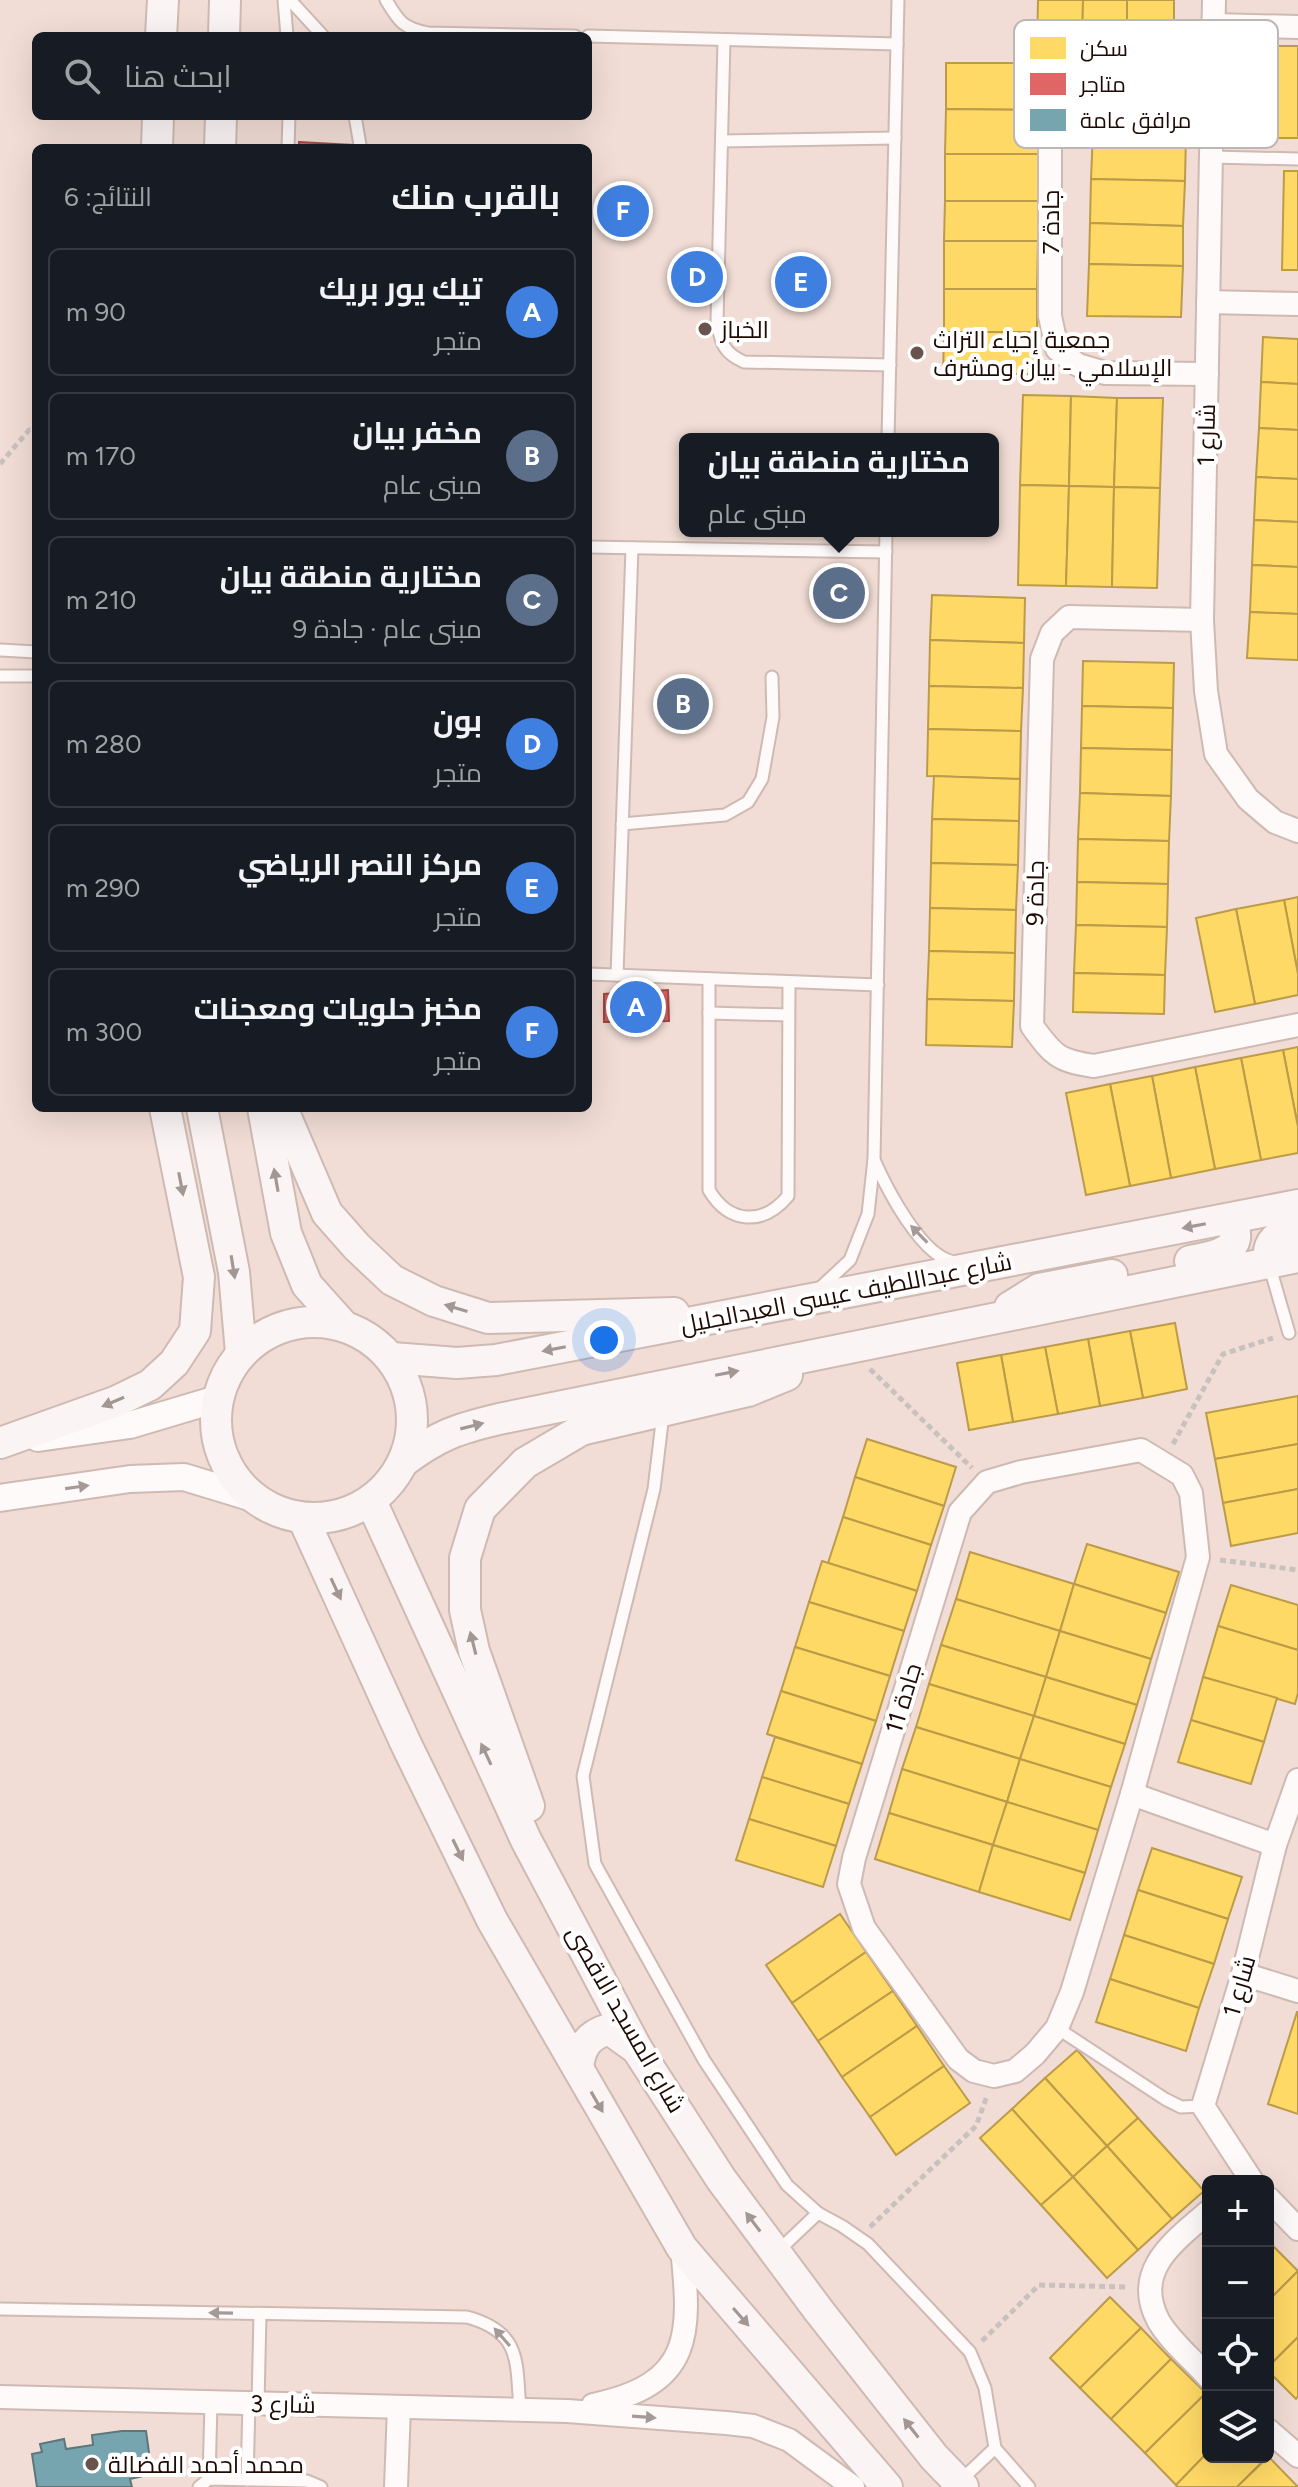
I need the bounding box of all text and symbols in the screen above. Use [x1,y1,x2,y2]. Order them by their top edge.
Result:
legend [1014,20,1278,148]
search box [32,32,592,120]
text: سكن [1080,35,1128,62]
icon: search [60,54,104,98]
text: ابحث هنا [124,58,232,95]
text: متاجر [1078,71,1126,98]
text: مرافق عامة [1080,107,1191,134]
text: بالقرب منك [392,177,560,218]
text: النتائج: 6 [64,181,152,213]
pin: F [597,181,649,241]
street label: جادة 7 [1036,190,1065,254]
pin: D [671,247,723,307]
pin: E [775,252,827,312]
text: تيك يور بريك [319,270,482,307]
text: 90 m [66,296,126,328]
text: A [523,296,541,328]
place label: الخباز [719,315,769,344]
marker: الخباز [696,320,714,338]
text: متجر [434,325,482,357]
place label: جمعية إحياء التراث الإسلامي - بيان ومشرف [933,325,1173,387]
marker: جمعية إحياء التراث الإسلامي - بيان ومشرف [908,344,926,362]
street label: شارع 1 [1191,404,1223,466]
text: مخفر بيان [353,414,482,451]
popup [679,433,999,537]
text: 170 m [66,440,136,472]
text: B [524,440,540,472]
text: مختارية منطقة بيان [708,443,970,480]
text: مبنى عام [383,469,482,501]
text: مبنى عام [708,498,807,530]
text: مختارية منطقة بيان [220,558,482,595]
pin: C [813,563,865,623]
text: 210 m [66,584,137,616]
text: C [523,584,541,616]
text: مبنى عام · جادة 9 [293,613,482,645]
pin: B [657,674,709,734]
text: بون [433,702,482,739]
text: 280 m [66,728,142,760]
text: D [523,728,541,760]
text: متجر [434,757,482,789]
text: مركز النصر الرياضي [238,846,482,883]
street label: جادة 9 [1020,860,1050,926]
text: 290 m [66,872,141,904]
text: E [524,872,540,904]
text: متجر [434,901,482,933]
pin: A [610,977,662,1037]
text: مخبز حلويات ومعجنات [194,990,482,1027]
text: 300 m [66,1016,142,1048]
text: F [525,1016,539,1048]
text: متجر [434,1045,482,1077]
one-way arrow [270,1168,282,1193]
one-way arrow [175,1172,187,1197]
one-way arrow [1181,1220,1206,1232]
one-way arrow [910,1225,929,1244]
street label: شارع عبداللطيف عيسى العبدالجليل [678,1247,1014,1341]
one-way arrow [227,1255,239,1280]
one-way arrow [443,1301,467,1314]
your location [584,1320,624,1360]
one-way arrow [541,1344,566,1356]
one-way arrow [715,1367,740,1379]
one-way arrow [101,1396,125,1409]
one-way arrow [460,1419,485,1431]
one-way arrow [65,1480,90,1493]
one-way arrow [329,1577,343,1601]
one-way arrow [466,1631,479,1656]
street label: جادة 11 [879,1659,927,1737]
one-way arrow [479,1742,493,1766]
one-way arrow [451,1838,465,1862]
street label: شارع المسجد الاقصى [559,1920,691,2119]
street label: شارع 1 [1216,1952,1263,2021]
one-way arrow [590,2091,604,2113]
map controls [1202,2175,1274,2463]
button: + [1202,2175,1274,2247]
one-way arrow [746,2212,761,2233]
button: − [1202,2247,1274,2319]
one-way arrow [208,2307,233,2319]
one-way arrow [732,2307,750,2327]
button: locate [1202,2319,1274,2391]
one-way arrow [493,2327,511,2347]
street label: شارع 3 [250,2389,316,2421]
button: layers [1202,2391,1274,2463]
one-way arrow [632,2411,657,2424]
one-way arrow [904,2418,920,2438]
place label: محمد أحمد الفضالة [108,2449,304,2479]
marker: محمد أحمد الفضالة [83,2455,101,2473]

